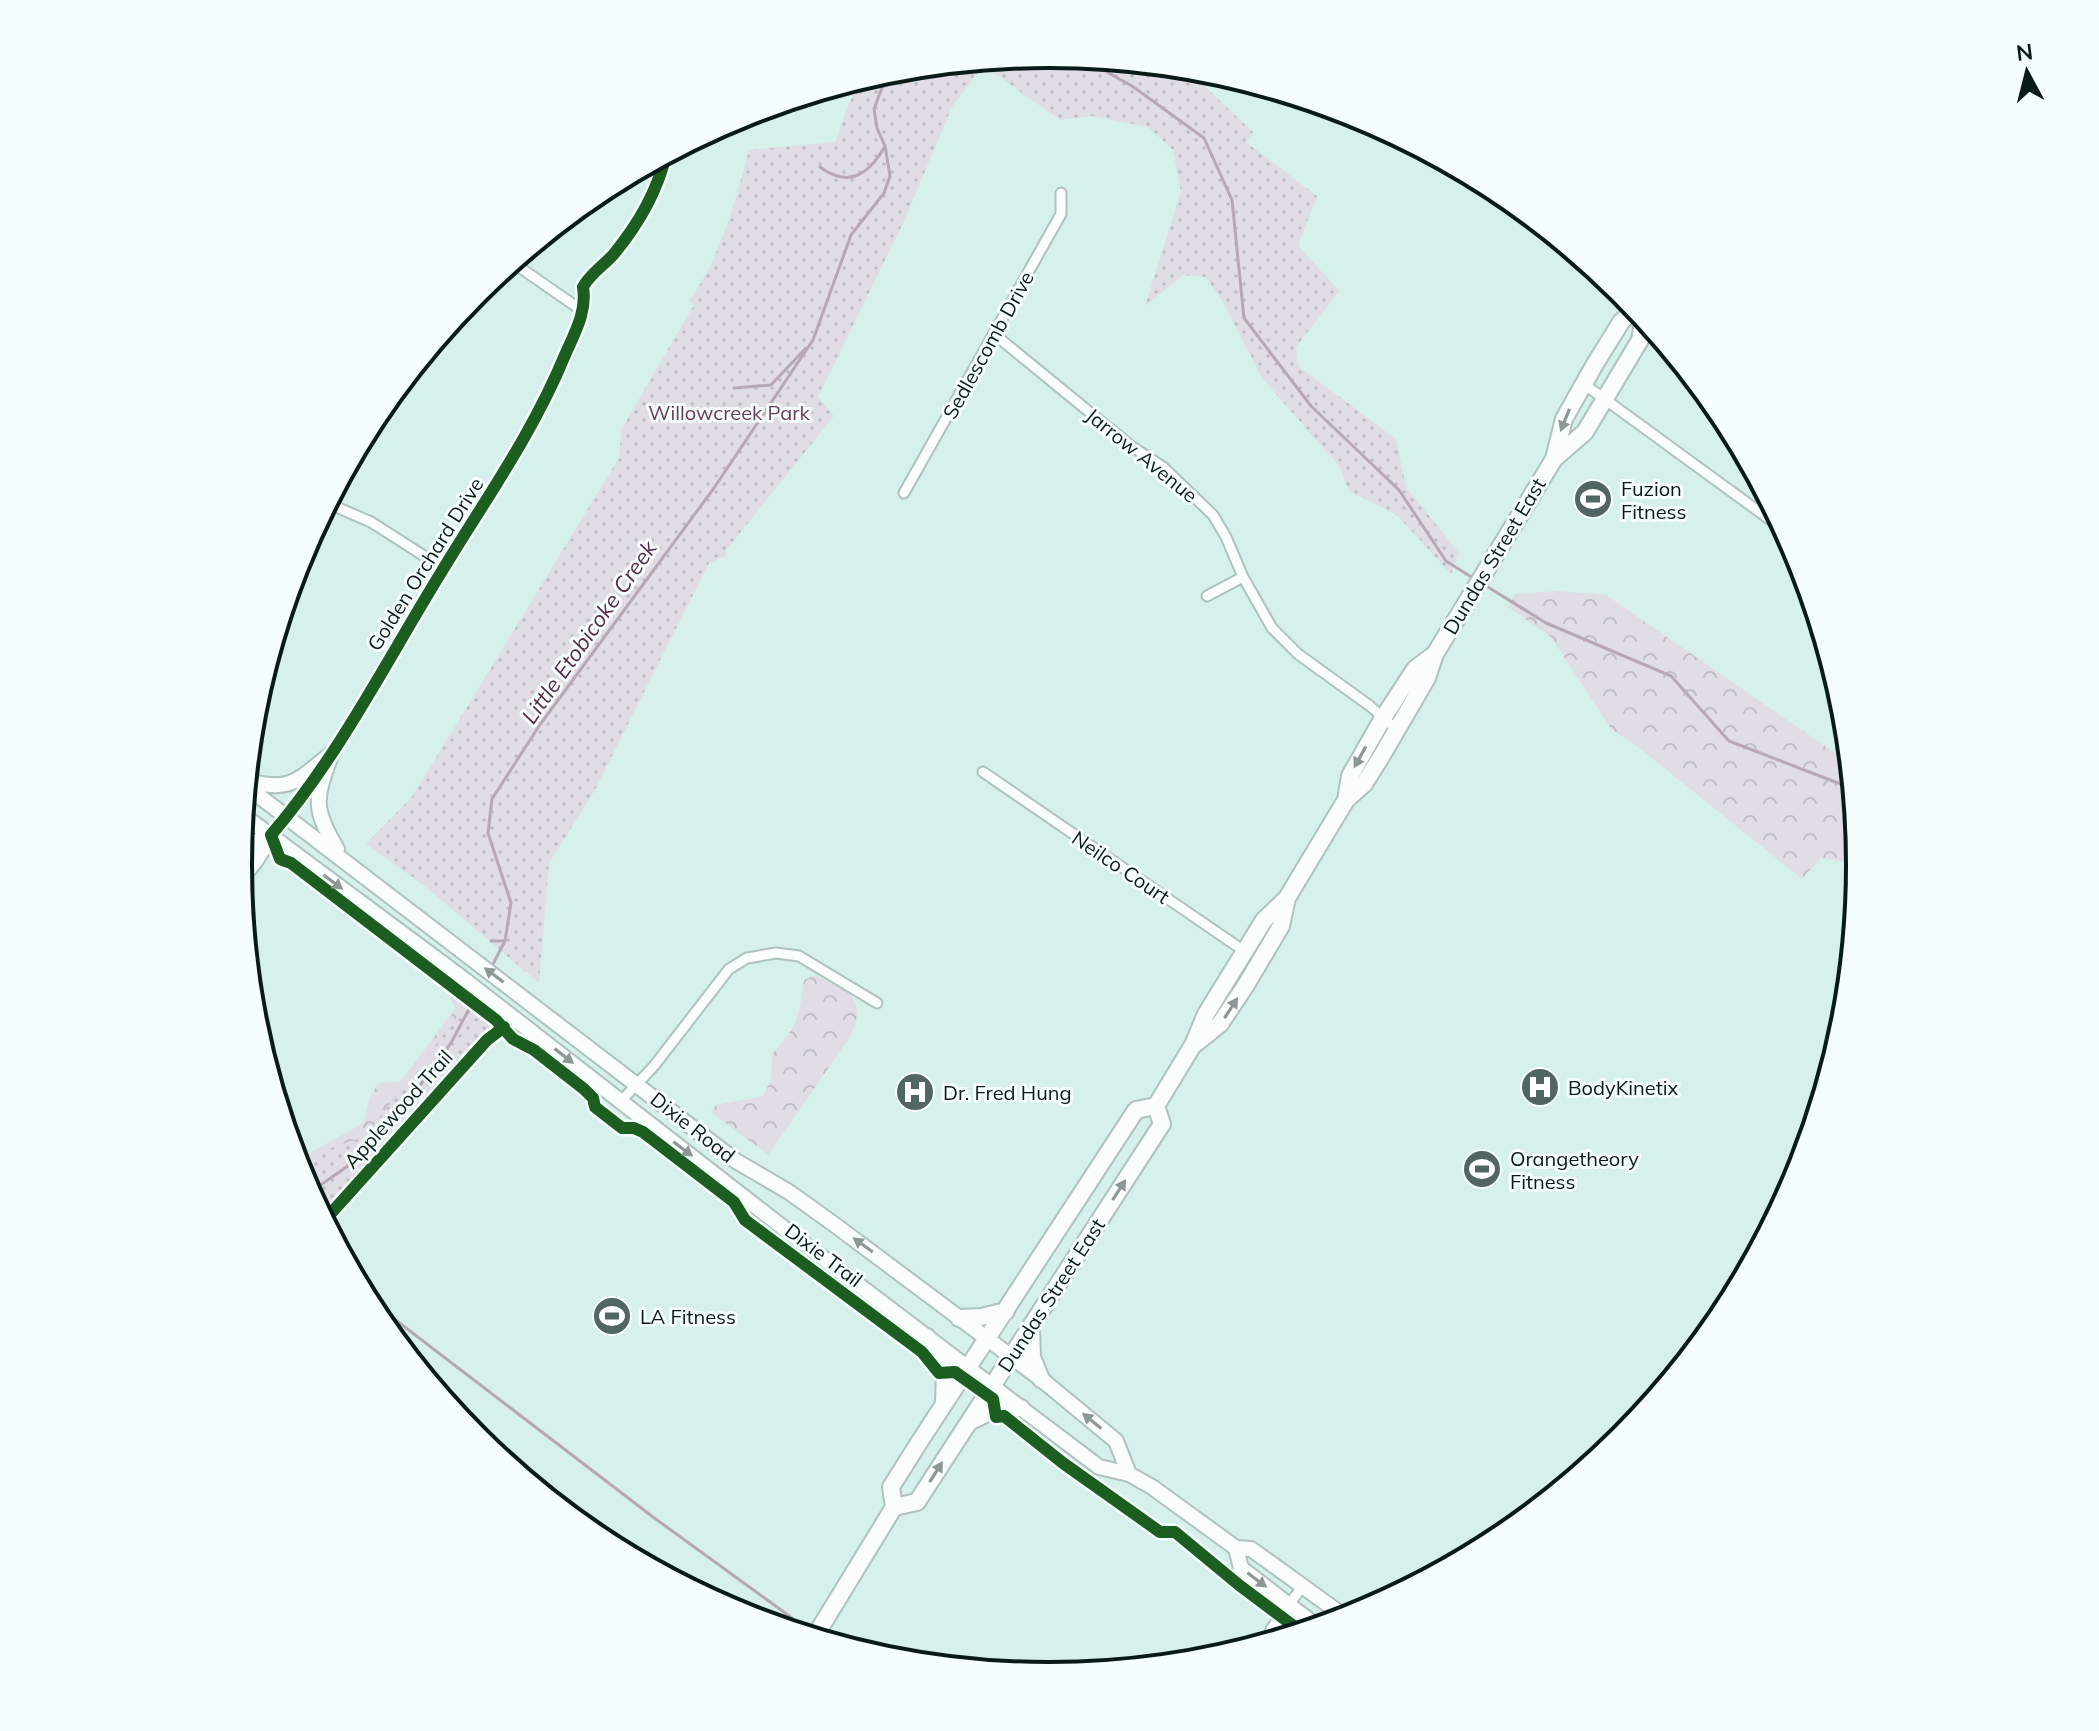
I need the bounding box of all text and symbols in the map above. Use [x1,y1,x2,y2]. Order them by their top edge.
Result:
north arrow [1987,32,2067,112]
text: N [2015,37,2035,67]
street label: Sedlescomb Drive [937,267,1039,423]
park label: Willowcreek Park [648,400,810,425]
street label: Jarrow Avenue [1081,402,1203,508]
one-way arrow [1559,408,1572,432]
street label: Golden Orchard Drive [362,473,488,655]
street label: Dundas Street East [1437,473,1551,639]
place label: Fuzion Fitness [1621,476,1686,524]
sports icon: Fuzion Fitness [1572,478,1614,520]
water label: Little Etobicoke Creek [515,535,663,729]
one-way arrow [1353,746,1367,768]
street label: Neilco Court [1067,825,1175,909]
one-way arrow [323,873,343,889]
one-way arrow [484,967,504,983]
one-way arrow [1223,997,1238,1019]
street label: Applewood Trail [338,1045,458,1173]
one-way arrow [554,1048,574,1064]
hospital icon: BodyKinetix [1519,1066,1561,1108]
hospital icon: Dr. Fred Hung [894,1071,936,1113]
place label: BodyKinetix [1568,1075,1678,1100]
place label: Dr. Fred Hung [943,1080,1071,1105]
street label: Dixie Road [646,1086,740,1168]
one-way arrow [673,1140,693,1156]
place label: Orangetheory Fitness [1510,1146,1639,1194]
sports icon: Orangetheory Fitness [1461,1148,1503,1190]
one-way arrow [1111,1180,1126,1201]
street label: Dundas Street East [992,1213,1110,1377]
street label: Dixie Trail [780,1218,868,1292]
one-way arrow [852,1237,873,1253]
sports icon: LA Fitness [591,1295,633,1337]
place label: LA Fitness [640,1304,736,1329]
one-way arrow [1082,1413,1102,1430]
one-way arrow [929,1462,944,1483]
one-way arrow [1246,1571,1267,1587]

